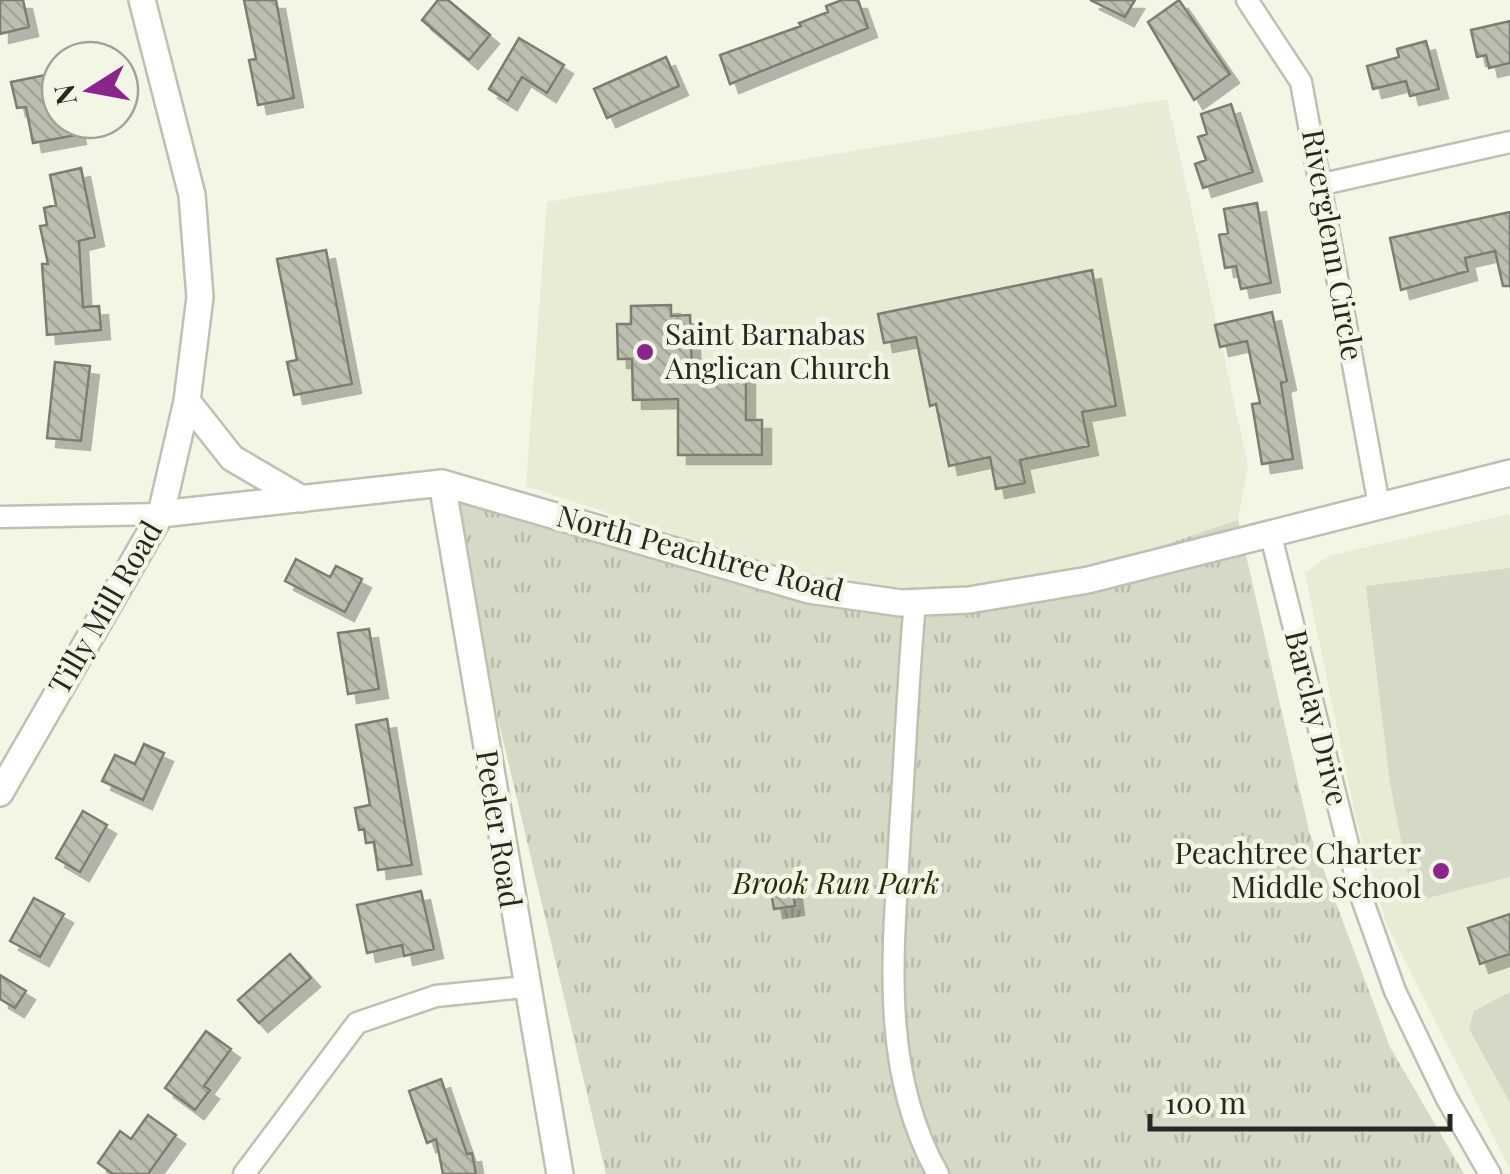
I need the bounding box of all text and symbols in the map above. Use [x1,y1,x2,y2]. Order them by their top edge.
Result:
north arrow [40,40,140,140]
text: N [44,82,84,109]
street label: Riverglenn Circle [1294,126,1374,363]
place label: Saint Barnabas Anglican Church [664,313,891,387]
marker: Saint Barnabas Anglican Church [634,341,656,363]
street label: North Peachtree Road [553,495,848,610]
street label: Tilly Mill Road [38,513,170,701]
street label: Barclay Drive [1277,626,1359,809]
street label: Peeler Road [468,747,532,911]
place label: Peachtree Charter Middle School [1175,832,1421,906]
marker: Peachtree Charter Middle School [1430,860,1452,882]
park label: Brook Run Park [732,862,939,902]
scale bar [1150,1069,1450,1131]
text: 100 m [1165,1082,1247,1122]

